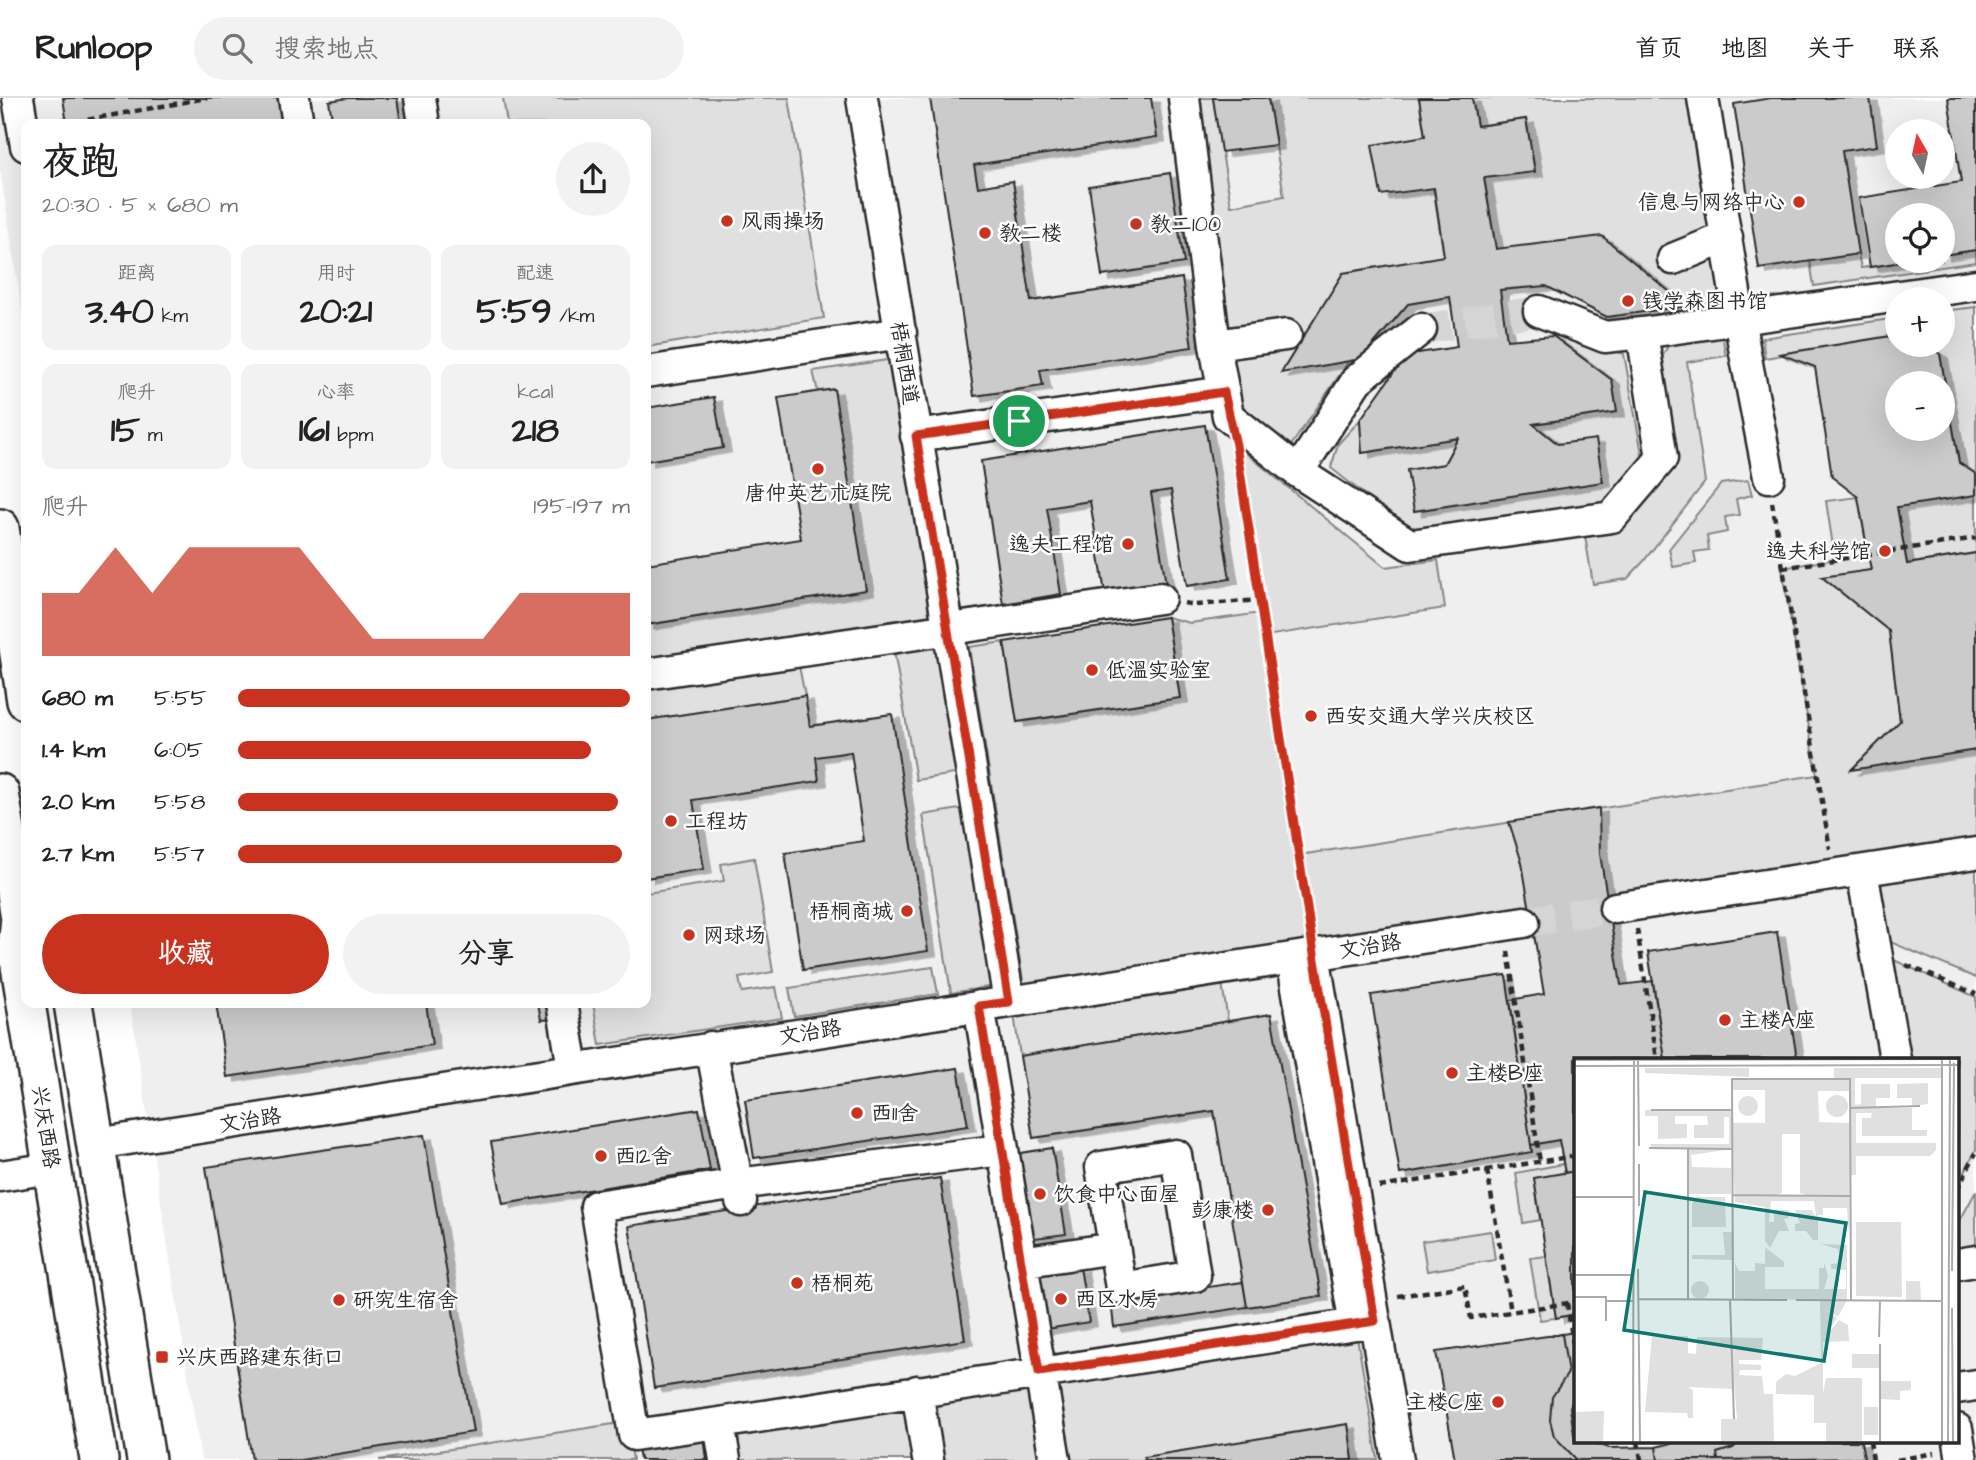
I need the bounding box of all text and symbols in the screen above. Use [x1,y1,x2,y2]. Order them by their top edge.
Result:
search box [194,17,684,80]
text: Runloop [35,25,152,71]
icon: search [218,29,256,67]
text: 搜索地点 [274,31,378,67]
text: 首页 [1635,32,1683,66]
text: 地图 [1721,32,1769,66]
text: 关于 [1807,32,1855,66]
text: 联系 [1893,32,1941,66]
north arrow [1885,119,1955,189]
map controls [1885,119,1955,441]
text: 夜跑 [42,137,118,189]
button: share [556,142,630,216]
place label: 信息与网络中心 [1638,188,1785,217]
text: 20:30 · 5 × 680 m [42,189,238,221]
marker: 信息与网络中心 [1791,194,1807,210]
button: locate [1885,203,1955,273]
place label: 风雨操场 [741,207,825,236]
place label: 教二100 [1150,210,1221,239]
marker: 风雨操场 [719,213,735,229]
marker: 教二100 [1128,216,1144,232]
place label: 教二楼 [999,219,1062,248]
marker: 教二楼 [977,225,993,241]
text: 距离 [118,260,156,287]
text: 用时 [317,260,355,287]
text: 配速 [516,260,554,287]
text: 3.40 [85,287,154,336]
text: 20:21 [300,287,372,336]
text: 5:59 [476,287,552,336]
place label: 钱学森图书馆 [1642,287,1768,316]
button: + [1885,287,1955,357]
marker: 钱学森图书馆 [1620,293,1636,309]
text: km [154,303,188,330]
text: /km [552,303,594,330]
street label: 梧桐西道 [884,319,925,407]
button: − [1885,371,1955,441]
text: 爬升 [118,379,156,406]
text: 心率 [317,379,355,406]
text: kcal [517,379,554,406]
pin [989,391,1049,451]
icon: arrive [1000,402,1038,440]
text: 15 [111,406,140,455]
text: 161 [299,406,330,455]
text: 218 [512,406,559,455]
text: m [140,422,163,449]
text: bpm [330,422,373,449]
marker: 唐仲英艺术庭院 [810,461,826,477]
place label: 唐仲英艺术庭院 [745,479,892,508]
text: 195–197 m [533,490,630,522]
text: 爬升 [42,491,88,523]
place label: 逸夫工程馆 [1009,530,1114,559]
marker: 逸夫工程馆 [1120,536,1136,552]
place label: 逸夫科学馆 [1766,537,1871,566]
marker: 逸夫科学馆 [1877,543,1893,559]
place label: 低温实验室 [1106,656,1211,685]
marker: 低温实验室 [1084,662,1100,678]
text: 680 m [42,682,113,714]
text: 5:55 [154,682,207,714]
place label: 西安交通大学兴庆校区 [1325,702,1535,731]
marker: 西安交通大学兴庆校区 [1303,708,1319,724]
text: 1.4 km [42,734,105,766]
text: 6:05 [154,734,203,766]
text: 2.0 km [42,786,114,818]
text: 5:58 [154,786,205,818]
place label: 工程坊 [685,807,748,836]
marker: 工程坊 [663,813,679,829]
text: 2.7 km [42,838,114,870]
text: 5:57 [154,838,205,870]
place label: 梧桐商城 [809,897,893,926]
marker: 梧桐商城 [899,903,915,919]
button: 收藏 [42,914,329,994]
button: 分享 [343,914,630,994]
place label: 网球场 [703,921,766,950]
marker: 网球场 [681,927,697,943]
street label: 文治路 [1337,927,1403,966]
place label: 主楼A座 [1739,1006,1815,1035]
marker: 主楼A座 [1717,1012,1733,1028]
street label: 文治路 [777,1013,843,1052]
inset map [1574,1058,1958,1442]
place label: 主楼B座 [1466,1059,1544,1088]
marker: 主楼B座 [1444,1065,1460,1081]
street label: 兴庆西路 [25,1083,66,1171]
place label: 西11舍 [871,1099,918,1128]
street label: 文治路 [217,1101,283,1140]
marker: 西11舍 [849,1105,865,1121]
place label: 西12舍 [615,1142,672,1171]
marker: 西12舍 [593,1148,609,1164]
place label: 饮食中心面屋 [1054,1180,1180,1209]
marker: 饮食中心面屋 [1032,1186,1048,1202]
place label: 彭康楼 [1191,1196,1254,1225]
marker: 彭康楼 [1260,1202,1276,1218]
place label: 梧桐苑 [811,1269,874,1298]
marker: 梧桐苑 [789,1275,805,1291]
place label: 西区水房 [1075,1285,1159,1314]
place label: 研究生宿舍 [353,1286,458,1315]
marker: 西区水房 [1053,1291,1069,1307]
marker: 研究生宿舍 [331,1292,347,1308]
place label: 兴庆西路建东街口 [176,1343,344,1372]
marker: 兴庆西路建东街口 [154,1349,170,1365]
place label: 主楼C座 [1406,1388,1484,1417]
marker: 主楼C座 [1490,1394,1506,1410]

